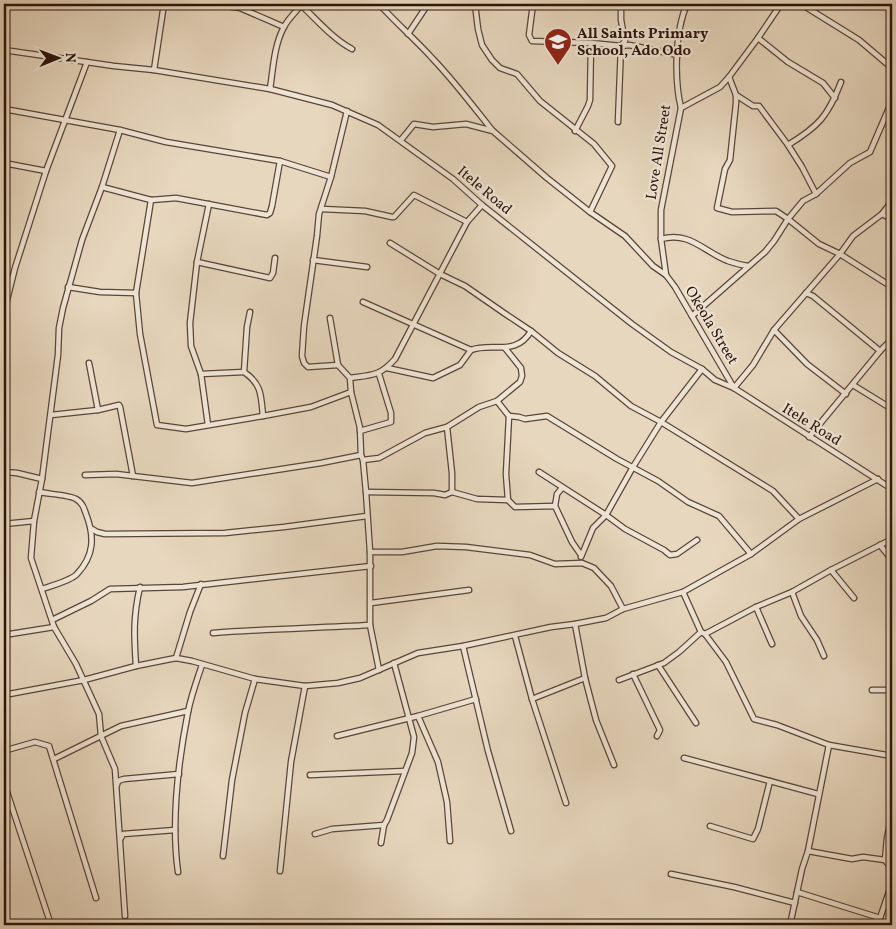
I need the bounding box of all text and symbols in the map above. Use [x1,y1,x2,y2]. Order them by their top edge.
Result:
place label: All Saints Primary School, Ado Odo [577,24,709,62]
school or university icon: All Saints Primary School, Ado Odo [543,27,573,66]
north arrow [32,32,82,82]
text: N [60,53,79,63]
street label: Love All Street [642,103,677,201]
street label: Itele Road [452,162,516,220]
street label: Okeola Street [679,283,742,369]
street label: Itele Road [778,399,845,452]

